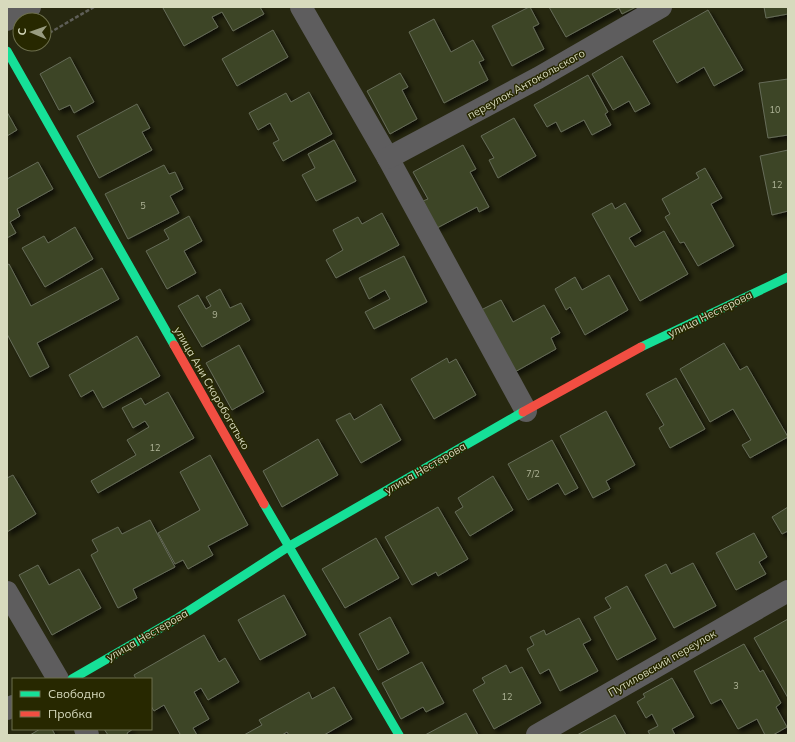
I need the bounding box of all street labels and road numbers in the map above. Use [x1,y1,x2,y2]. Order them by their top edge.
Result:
street label: переулок Антокольского [465,46,587,122]
street label: улица Нестерова [666,288,754,340]
street label: улица Ани Скоробогатько [171,324,253,452]
street label: улица Нестерова [382,439,468,497]
street label: улица Нестерова [104,606,190,664]
street label: Путиловский переулок [606,626,718,700]

